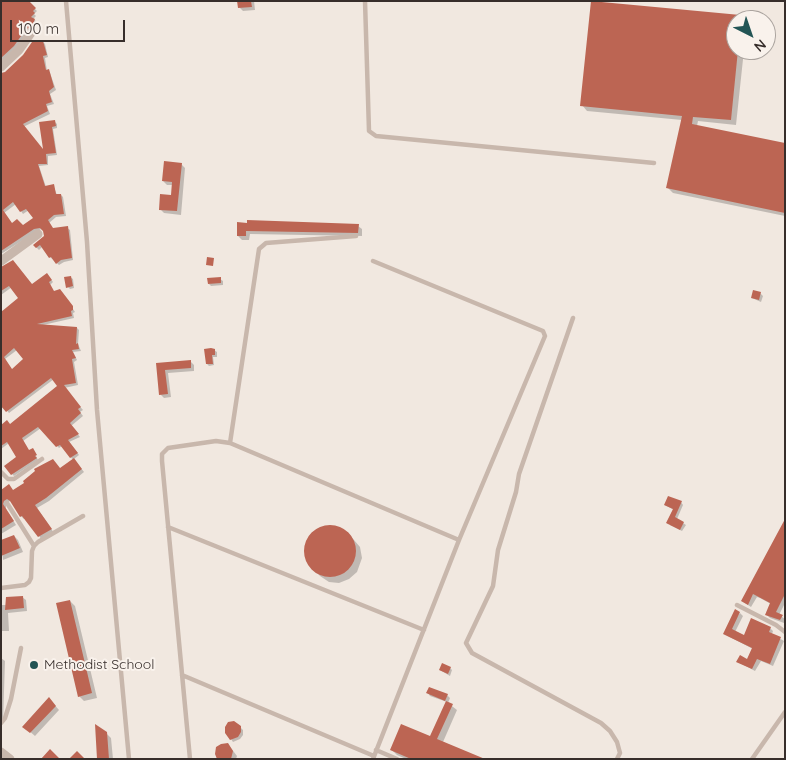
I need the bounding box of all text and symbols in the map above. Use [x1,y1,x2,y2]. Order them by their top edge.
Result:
scale bar [12,10,128,42]
north arrow [726,10,776,60]
text: 100 m [18,19,59,38]
text: N [750,35,770,56]
place label: Methodist School [44,657,154,673]
marker: Methodist School [28,659,40,671]

